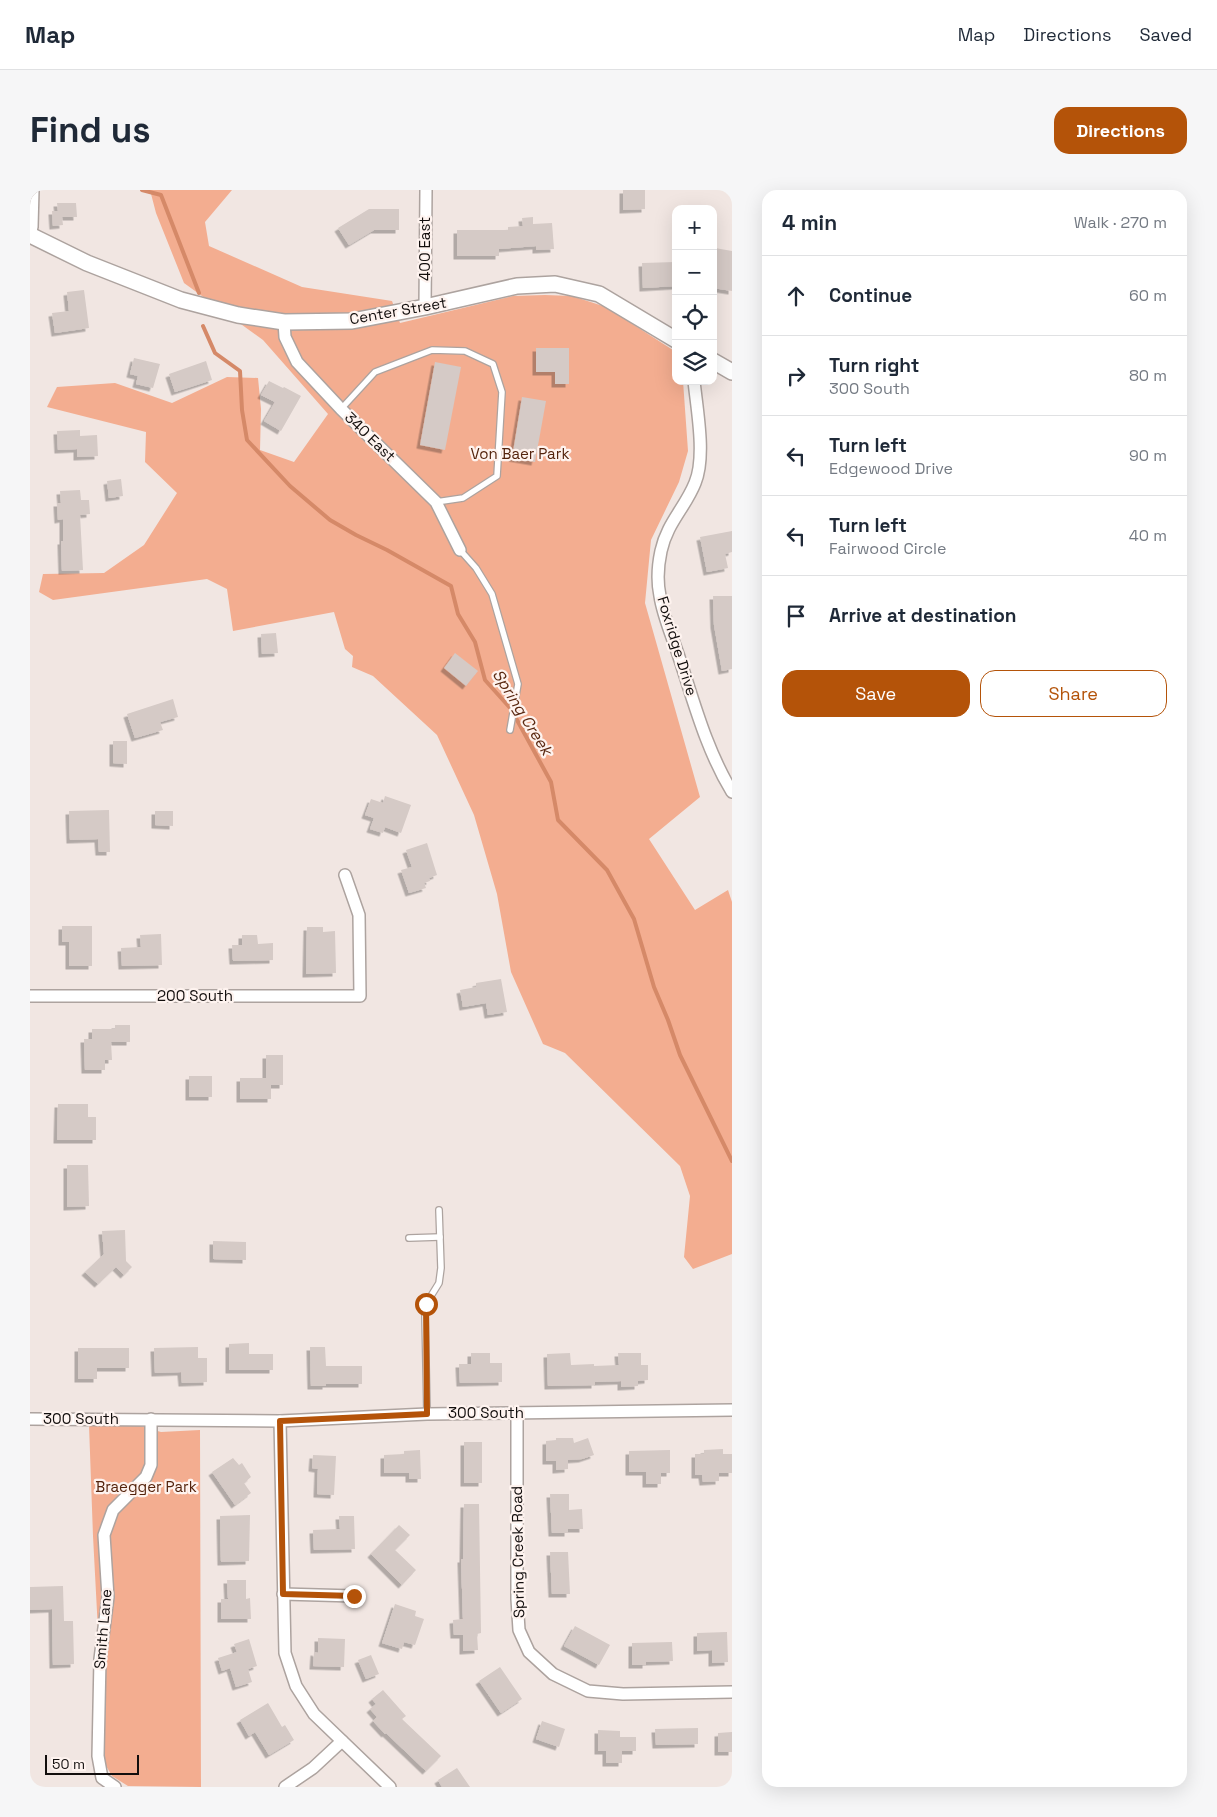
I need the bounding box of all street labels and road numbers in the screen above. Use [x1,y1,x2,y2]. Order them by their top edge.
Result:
street label: 400 East [415,217,434,281]
street label: Center Street [348,293,448,328]
street label: 340 East [341,408,400,466]
street label: Foxridge Drive [653,594,702,698]
street label: 200 South [157,986,233,1005]
street label: 300 South [448,1403,524,1422]
street label: 300 South [43,1409,119,1428]
street label: Spring Creek Road [507,1486,528,1618]
street label: Smith Lane [90,1588,115,1670]

